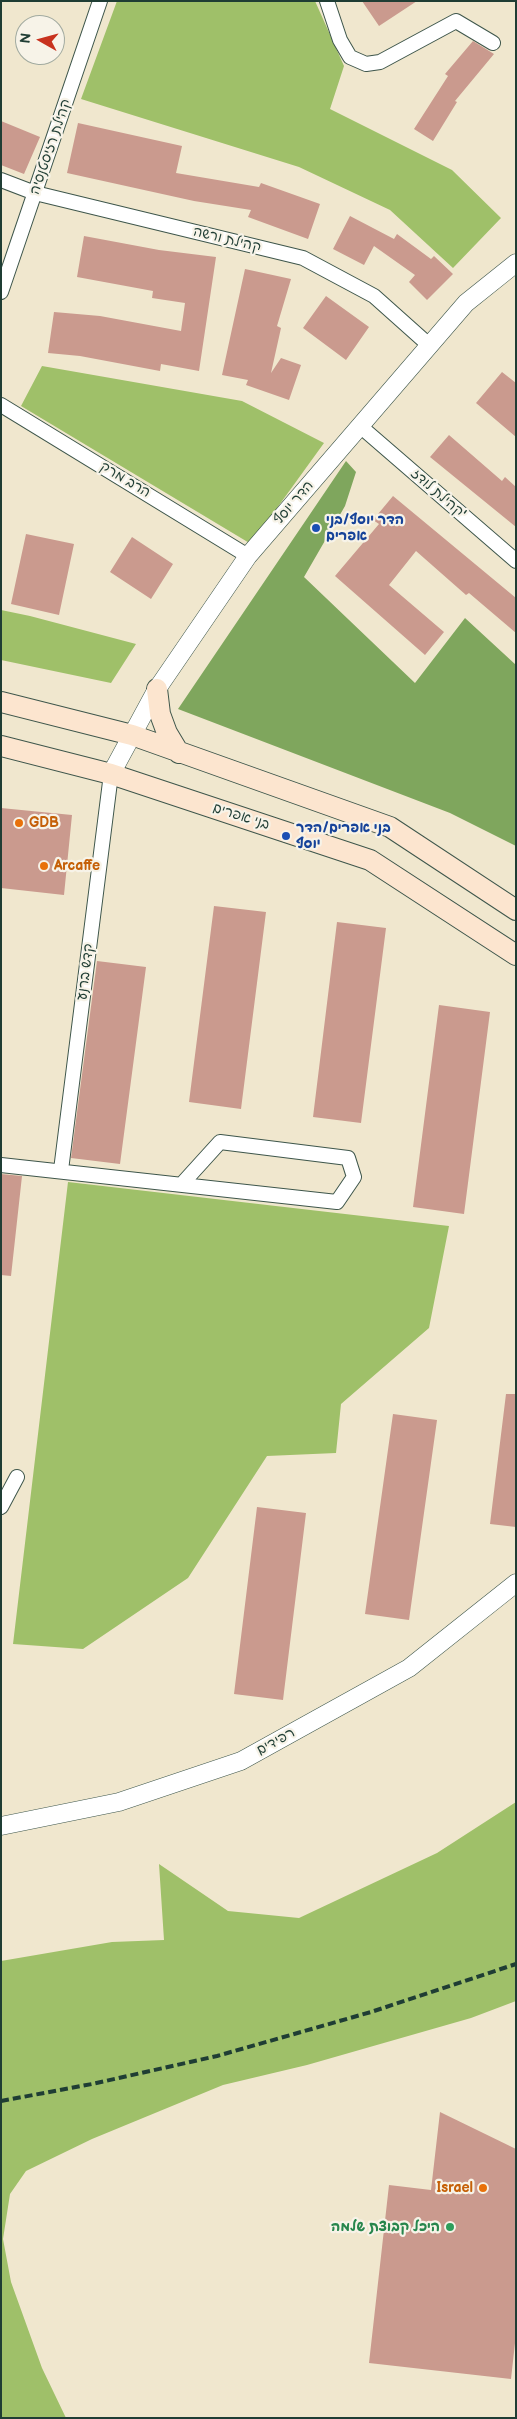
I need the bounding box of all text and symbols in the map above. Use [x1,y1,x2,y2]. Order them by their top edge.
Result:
north arrow [15,15,65,65]
text: N [17,32,35,44]
street label: קהילת רזיסטנסיה [27,97,75,197]
street label: קהילת ורשה [191,223,263,257]
street label: הרב מרק [97,458,153,502]
street label: קהילת לודז' [407,465,469,523]
street label: הדר יוסף [271,478,317,528]
place label: הדר יוסף/בני אפרים [326,512,404,544]
marker: הדר יוסף/בני אפרים [310,522,322,534]
street label: בני אפרים [210,800,272,834]
place label: GDB [29,815,59,831]
marker: GDB [13,817,25,829]
place label: בני אפרים/הדר יוסף [296,820,391,852]
marker: בני אפרים/הדר יוסף [280,830,292,842]
place label: Arcaffe [54,858,100,874]
marker: Arcaffe [38,860,50,872]
street label: קדש ברנע [74,943,98,1001]
street label: רפידים [254,1725,298,1759]
place label: Israel [436,2180,473,2196]
marker: Israel [477,2182,489,2194]
place label: היכל קבוצת שלמה [331,2219,440,2235]
marker: היכל קבוצת שלמה [444,2221,456,2233]

